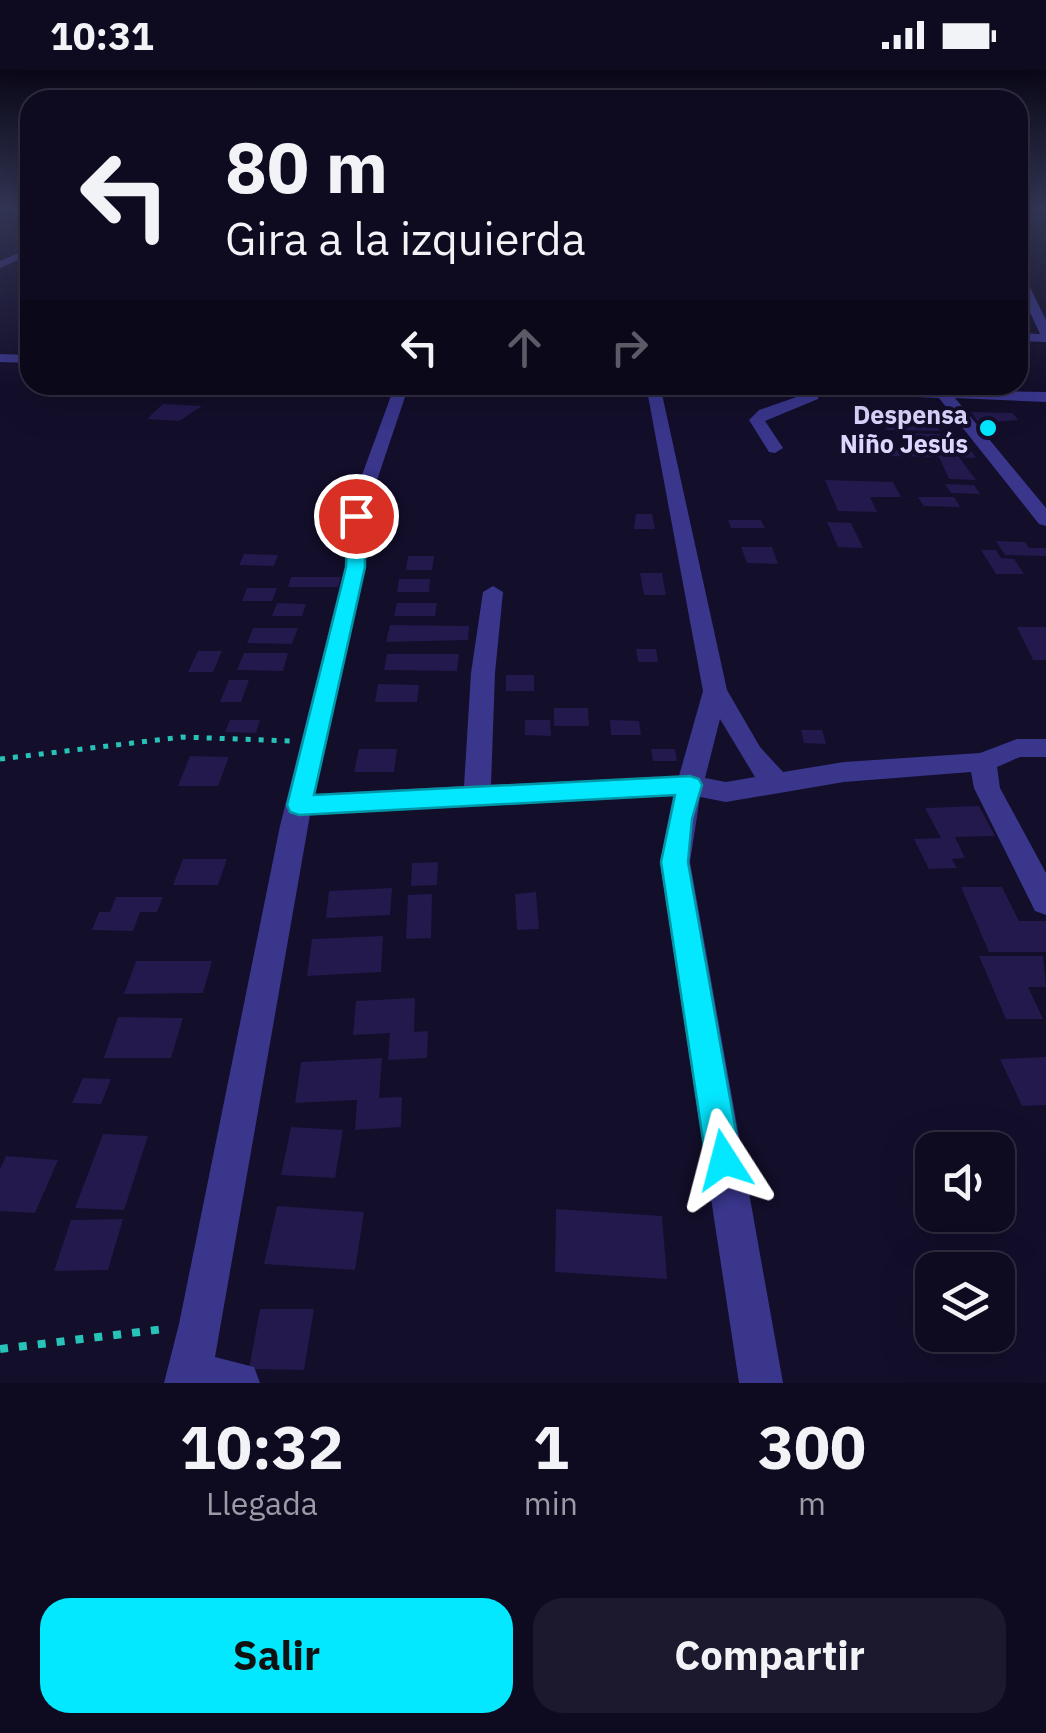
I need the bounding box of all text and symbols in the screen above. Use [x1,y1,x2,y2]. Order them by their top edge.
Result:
text: 10:31 [50,11,154,60]
text: 80 m [225,121,388,212]
icon: left [60,130,190,260]
text: Gira a la izquierda [225,209,586,267]
icon: left [392,320,447,375]
icon: ahead [497,320,552,375]
icon: right [602,320,657,375]
place label: Despensa Niño Jesús [840,398,968,460]
marker: Despensa Niño Jesús [977,417,999,439]
pin [314,474,399,559]
icon: arrive [329,489,384,544]
position arrow [672,1108,776,1212]
map controls [915,1132,1015,1352]
button: sound [915,1132,1015,1232]
button: layers [915,1252,1015,1352]
text: 10:32 [180,1407,344,1486]
text: 1 [533,1407,569,1486]
text: 300 [758,1407,866,1486]
text: Llegada [206,1482,318,1524]
text: min [524,1482,578,1524]
text: m [798,1482,826,1524]
button: Salir [40,1598,513,1713]
button: Compartir [533,1598,1006,1713]

